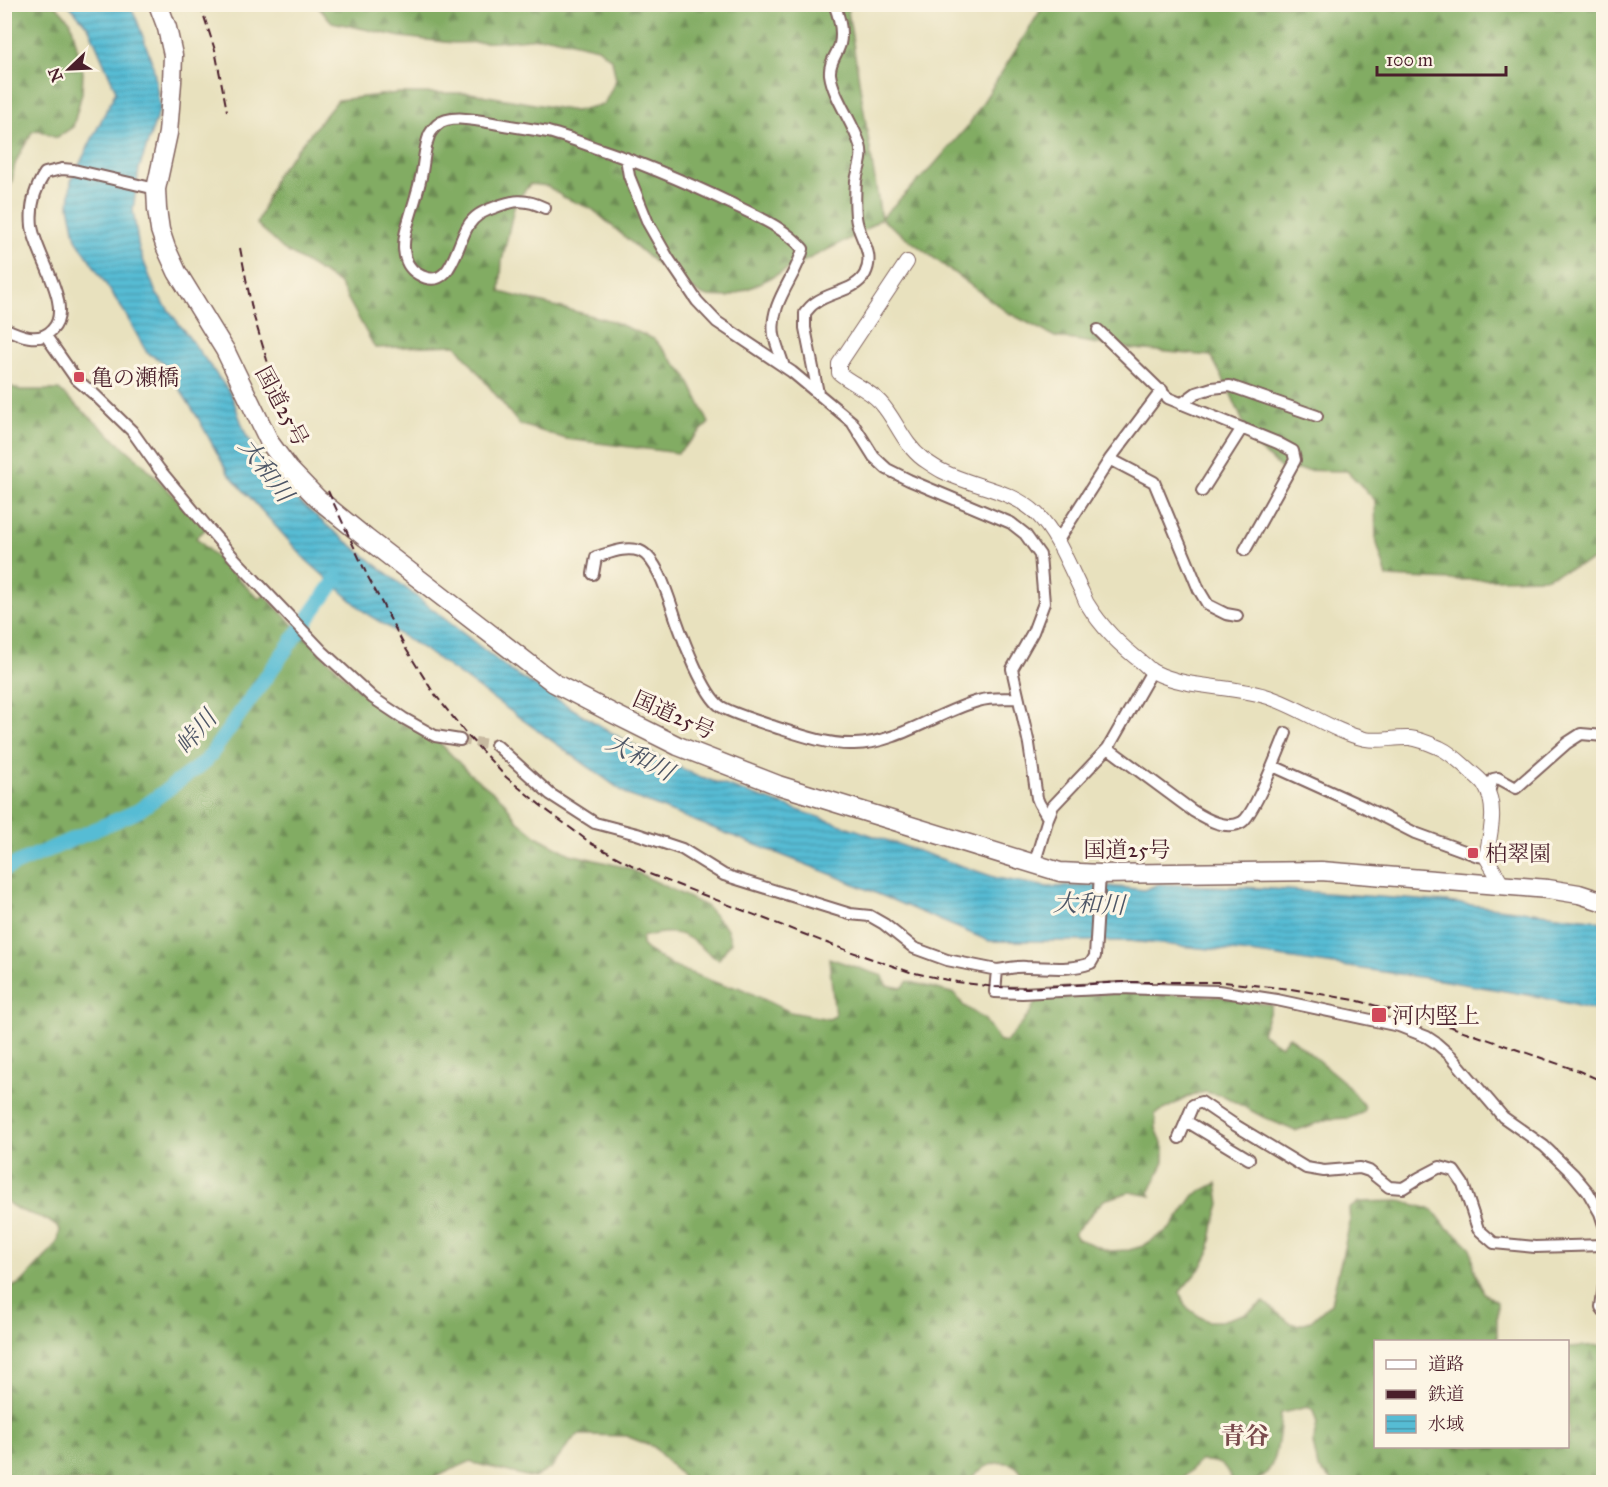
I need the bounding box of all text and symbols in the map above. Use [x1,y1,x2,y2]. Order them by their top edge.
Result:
north arrow [39,39,99,99]
scale bar [1377,39,1506,77]
text: 100 m [1386,49,1433,71]
text: N [44,64,67,85]
street label: 国道25号 [250,361,314,451]
place label: 亀の瀬橋 [91,364,179,391]
marker: 亀の瀬橋 [72,370,86,384]
water label: 大和川 [232,432,301,510]
street label: 国道25号 [629,685,719,745]
water label: 峠川 [169,702,225,760]
water label: 大和川 [601,727,681,789]
street label: 国道25号 [1084,836,1170,863]
place label: 柏翠園 [1485,840,1551,867]
marker: 柏翠園 [1466,846,1480,860]
water label: 大和川 [1052,888,1128,920]
place label: 河内堅上 [1392,1002,1480,1029]
marker: 河内堅上 [1370,1006,1388,1024]
legend [1374,1340,1569,1448]
text: 道路 [1428,1353,1464,1375]
text: 鉄道 [1428,1383,1464,1405]
text: 水域 [1428,1413,1464,1435]
district label: 青谷 [1221,1421,1269,1451]

